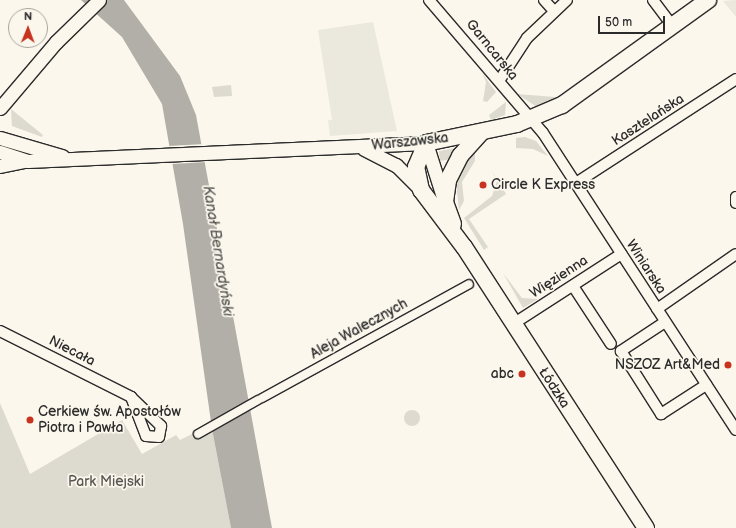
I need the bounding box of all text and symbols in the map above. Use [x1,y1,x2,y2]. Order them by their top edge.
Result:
north arrow [8,8,48,48]
scale bar [600,8,667,34]
text: N [24,10,32,23]
text: 50 m [605,15,632,30]
street label: Garncarska [462,16,522,84]
street label: Kasztelańska [609,90,687,150]
street label: Warszawska [371,130,449,154]
place label: Circle K Express [491,177,595,193]
marker: Circle K Express [478,180,488,190]
water label: Kanał Bernardyński [199,184,237,318]
street label: Winiarska [622,237,670,297]
street label: Więzienna [527,252,591,302]
street label: Aleja Walecznych [307,295,411,363]
street label: Niecała [46,332,98,370]
place label: NSZOZ Art&Med [615,357,720,373]
marker: NSZOZ Art&Med [723,360,733,370]
street label: Łódzka [535,365,573,411]
place label: abc [491,366,514,382]
marker: abc [517,369,527,379]
place label: Cerkiew św. Apostołów Piotra i Pawła [38,404,181,436]
marker: Cerkiew św. Apostołów Piotra i Pawła [25,415,35,425]
park label: Park Miejski [68,474,144,490]

